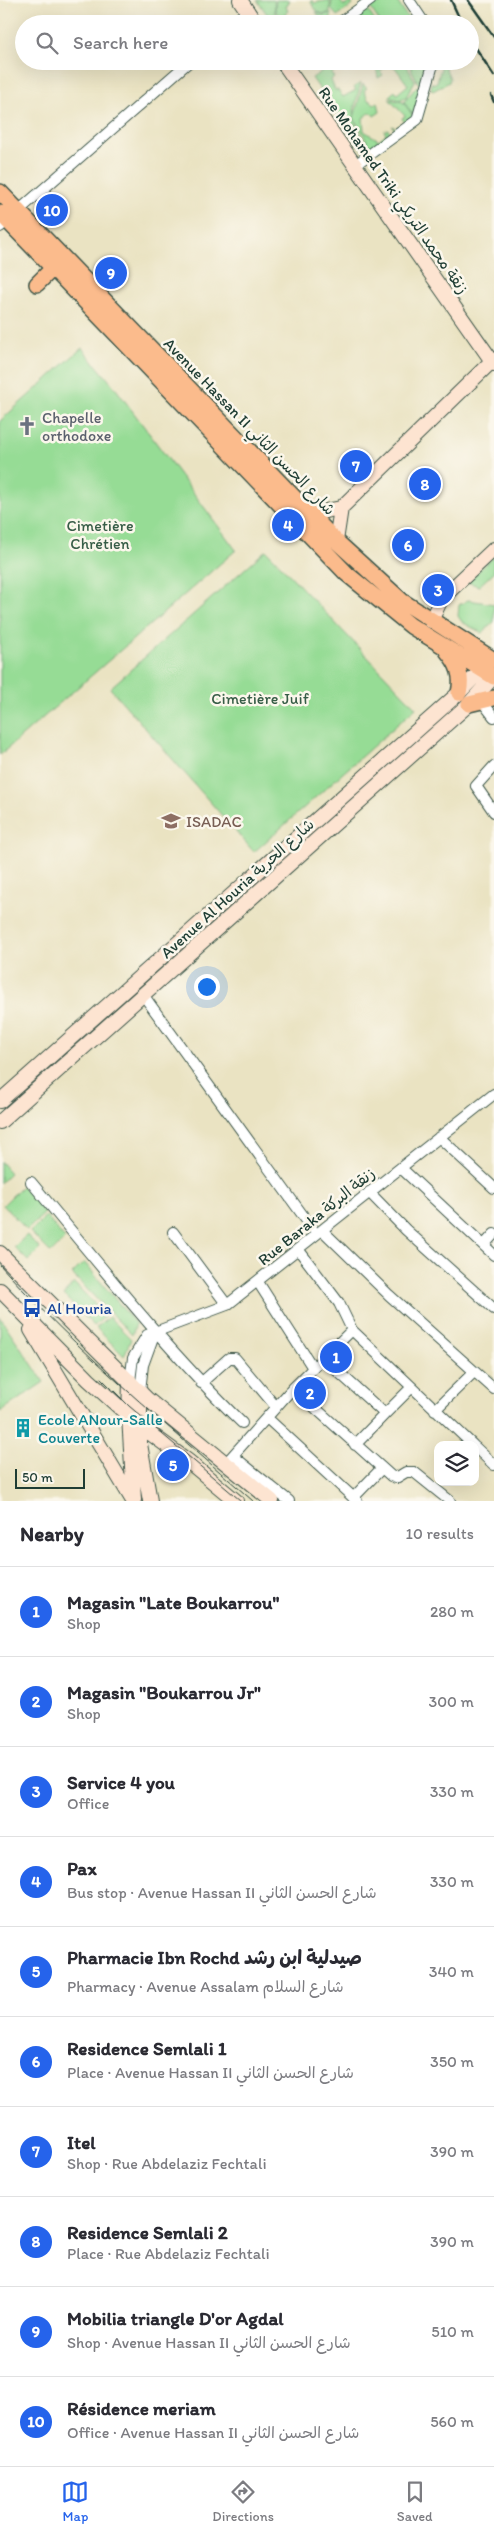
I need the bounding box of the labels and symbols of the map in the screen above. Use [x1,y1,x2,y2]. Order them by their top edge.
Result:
street label: Rue Mohamed Triki زنقة محمد التريكي [311,83,473,300]
pin: 10 [36,191,68,229]
pin: 9 [95,254,127,292]
street label: Avenue Hassan II شارع الحسن الثاني [156,334,339,522]
place label: Chapelle orthodoxe [42,408,111,445]
church icon: Chapelle orthodoxe [16,415,38,437]
pin: 7 [340,447,372,485]
pin: 8 [409,465,441,503]
pin: 4 [272,506,304,544]
park label: Cimetière Chrétien [66,516,134,553]
pin: 6 [392,526,424,564]
pin: 3 [422,571,454,609]
park label: Cimetière Juif [211,689,310,708]
school or university icon: ISADAC [160,810,182,832]
place label: ISADAC [186,812,242,831]
street label: Avenue Al Houria شارع الحرية [157,815,319,964]
your location [194,974,220,1000]
street label: Rue Baraka زنقة البركة [254,1163,378,1269]
bus stop icon: Al Houria [21,1297,43,1319]
place label: Al Houria [47,1299,112,1318]
pin: 1 [320,1338,352,1376]
pin: 2 [294,1374,326,1412]
place label: Ecole ANour-Salle Couverte [38,1410,163,1447]
building icon: Ecole ANour-Salle Couverte [12,1417,34,1439]
pin: 5 [157,1446,189,1484]
scale bar [15,1466,85,1489]

